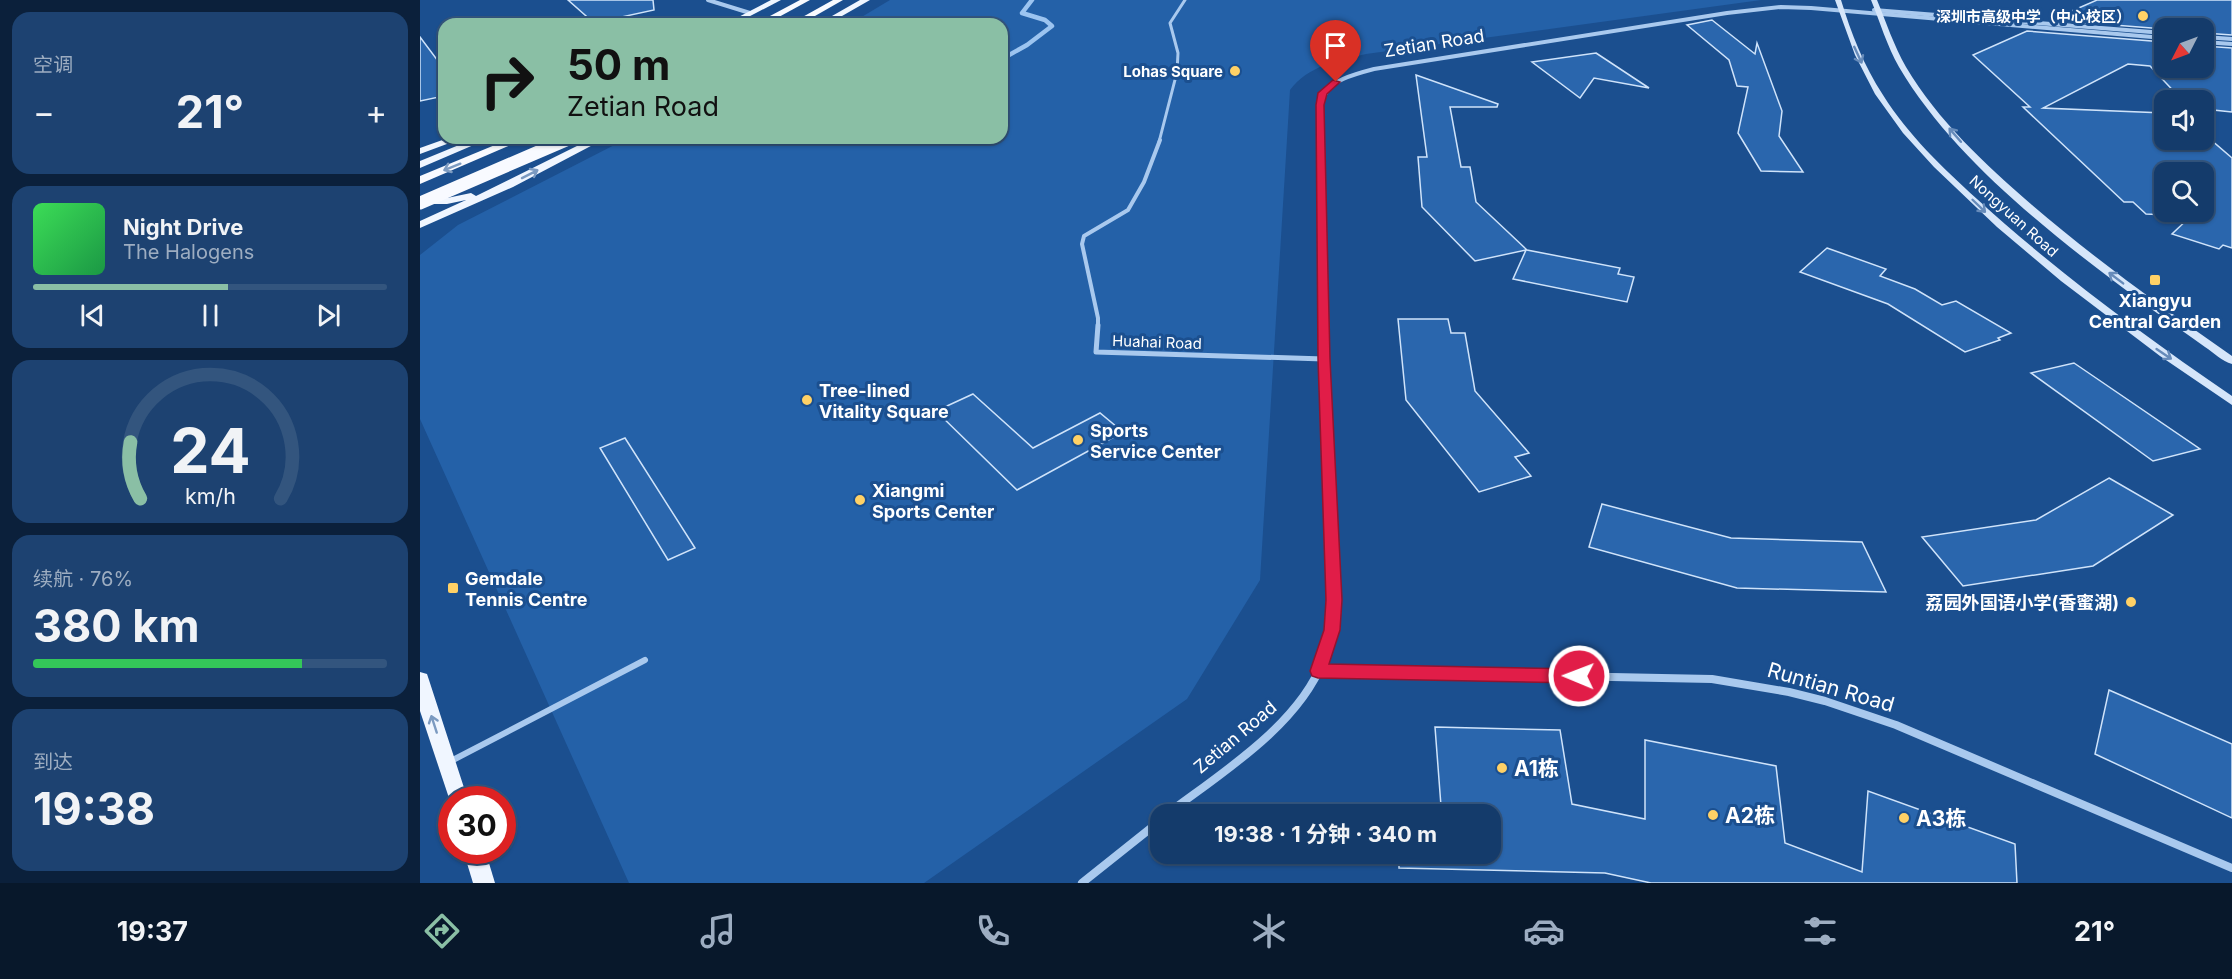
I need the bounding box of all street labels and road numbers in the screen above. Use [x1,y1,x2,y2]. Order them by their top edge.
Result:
street label: Zetian Road [1382,25,1486,61]
street label: Nongyuan Road [1966,171,2062,261]
street label: Huahai Road [1112,331,1202,353]
street label: Runtian Road [1765,657,1897,717]
street label: Zetian Road [1189,696,1281,778]

